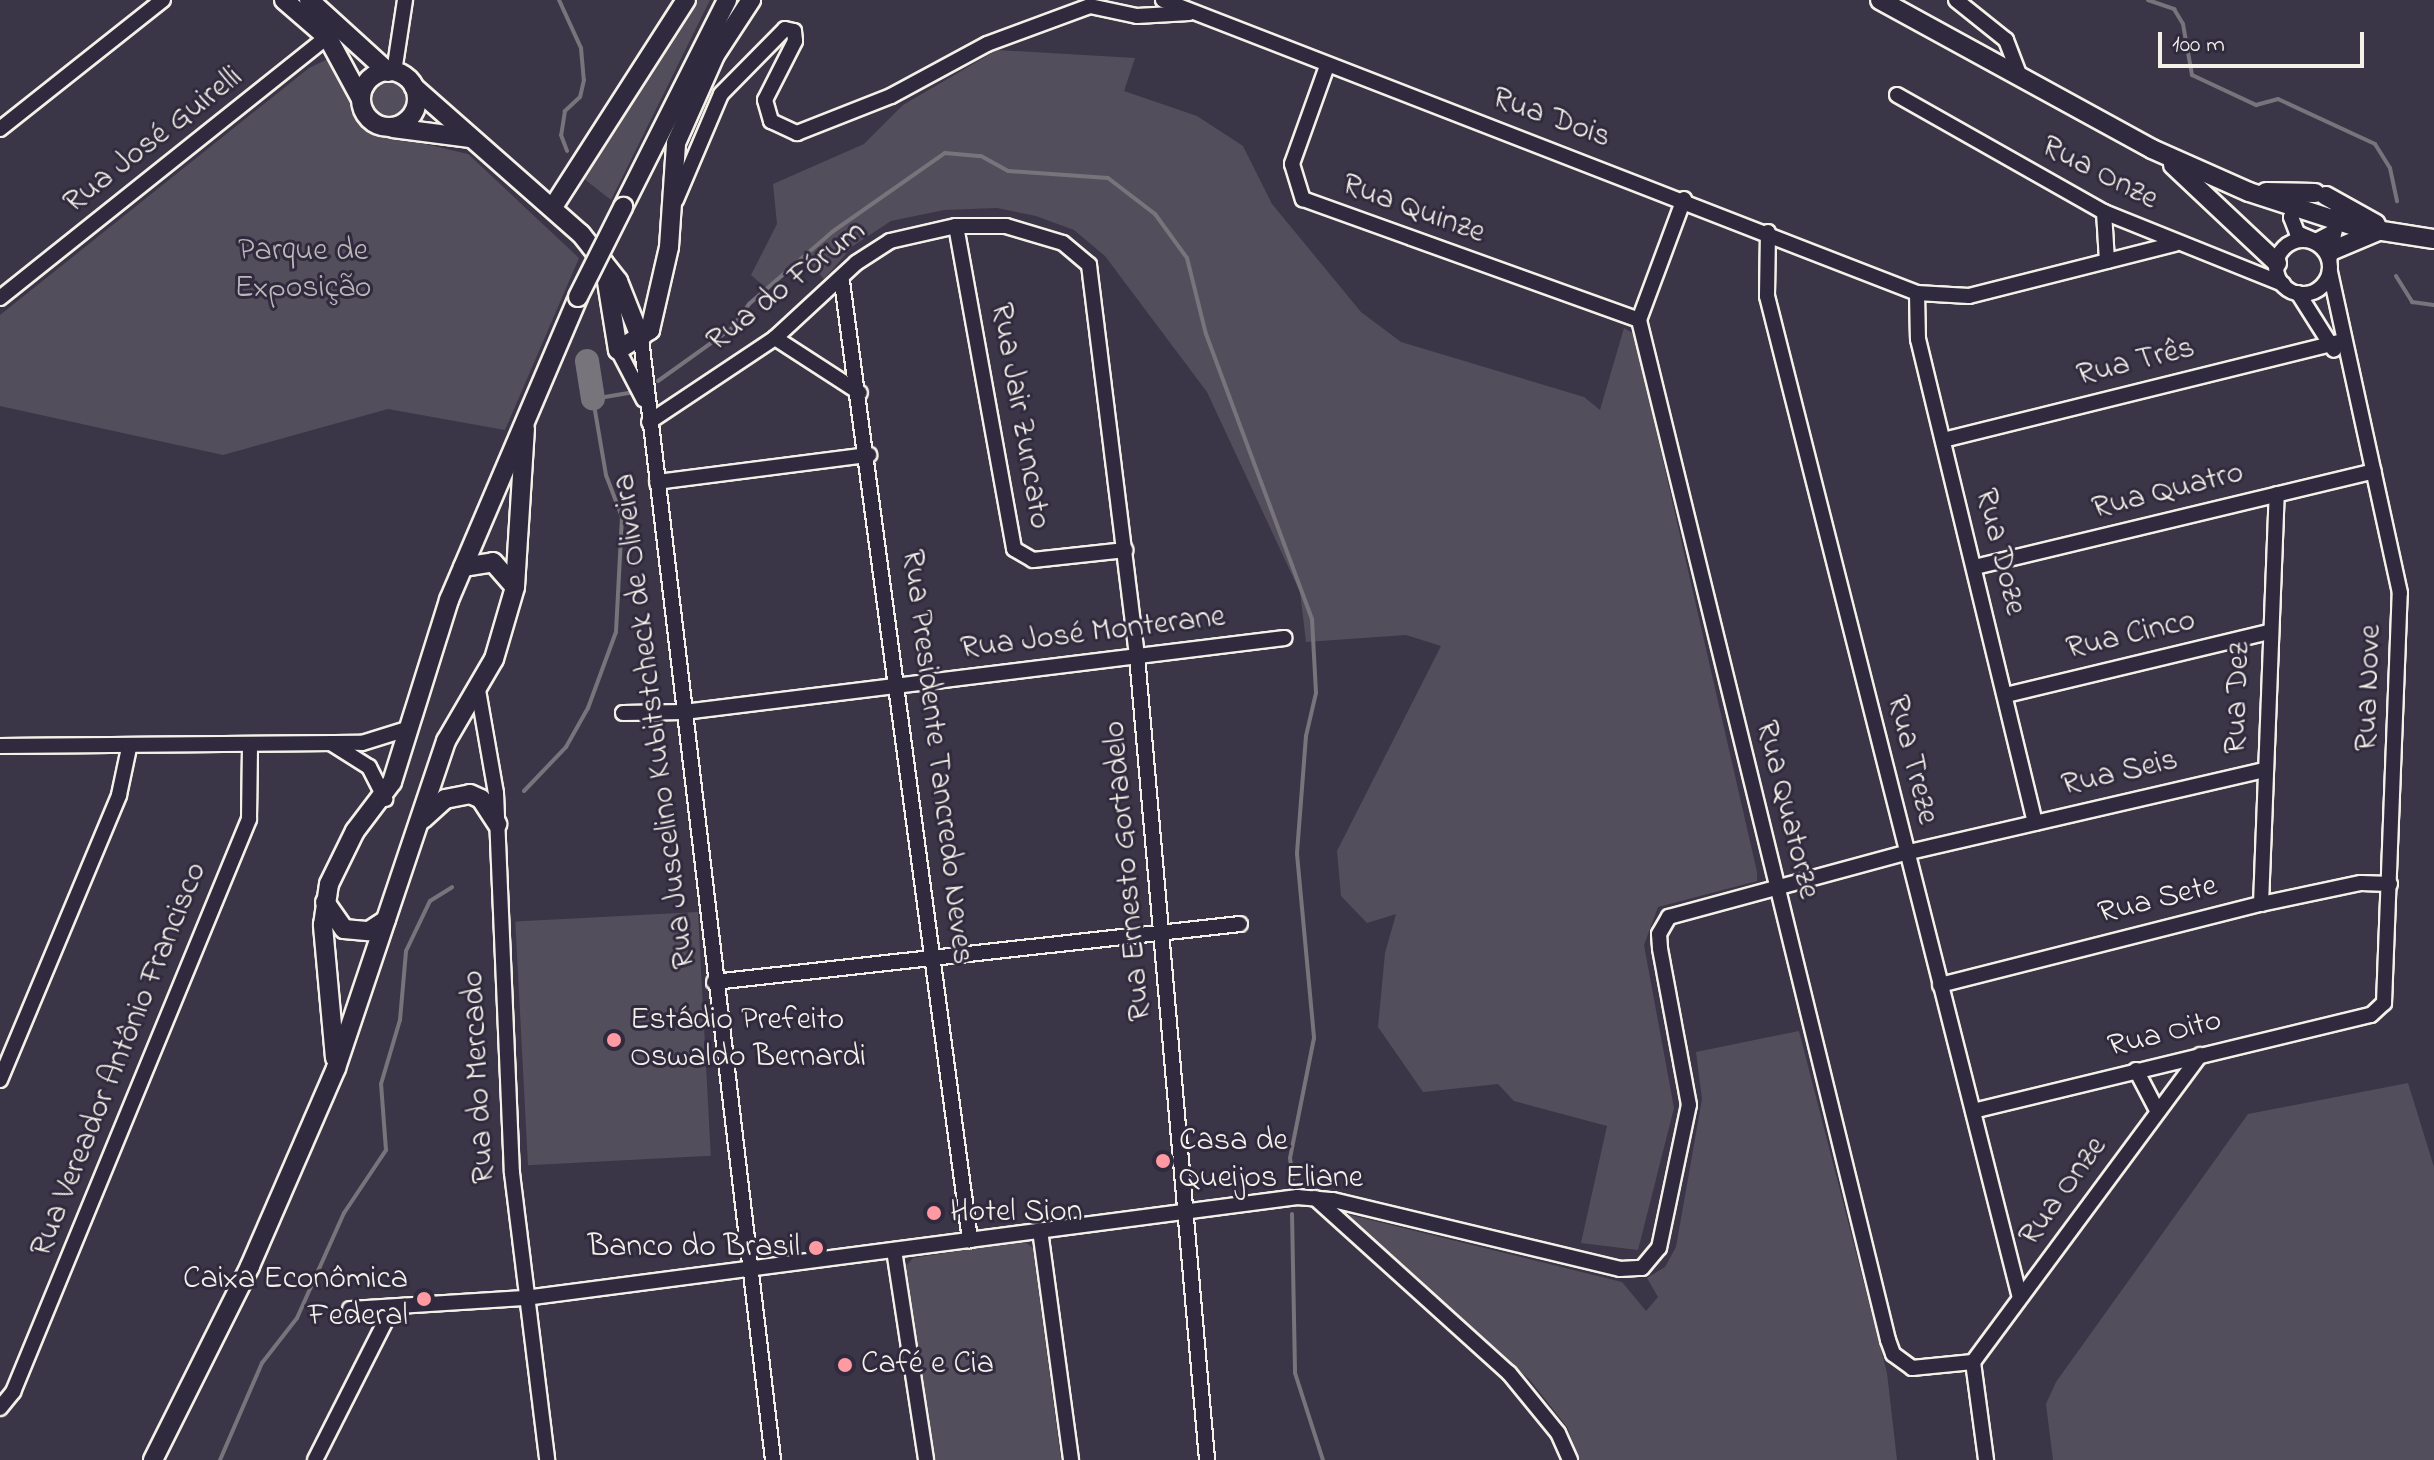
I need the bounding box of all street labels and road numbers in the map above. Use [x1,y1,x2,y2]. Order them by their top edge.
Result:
street label: Rua José Guirelli [57,59,251,223]
street label: Rua Dois [1486,80,1616,158]
street label: Rua Onze [2034,128,2164,220]
street label: Rua Quinze [1336,166,1490,254]
street label: Rua do Fórum [700,213,874,361]
street label: Rua Jair Zuncato [980,300,1058,532]
street label: Rua Três [2073,330,2199,396]
street label: Rua Quatro [2088,455,2248,529]
street label: Rua Juscelino Kubitstcheck de Oliveira [607,471,705,971]
street label: Rua Doze [1965,485,2033,619]
street label: Rua Presidente Tancredo Neves [891,547,981,967]
street label: Rua José Monterane [959,599,1227,669]
street label: Rua Cinco [2063,603,2199,669]
street label: Rua Nove [2349,624,2391,752]
street label: Rua Dez [2218,641,2260,755]
street label: Rua Treze [1876,692,1946,828]
street label: Rua Quatorze [1745,717,1827,903]
street label: Rua Ernesto Gortadelo [1097,719,1161,1023]
street label: Rua Seis [2058,742,2182,806]
street label: Rua Vereador Antônio Francisco [23,857,217,1263]
street label: Rua Sete [2095,868,2221,934]
street label: Rua do Mercado [455,969,505,1185]
street label: Rua Oito [2104,1002,2226,1068]
street label: Rua Onze [2012,1130,2116,1254]

